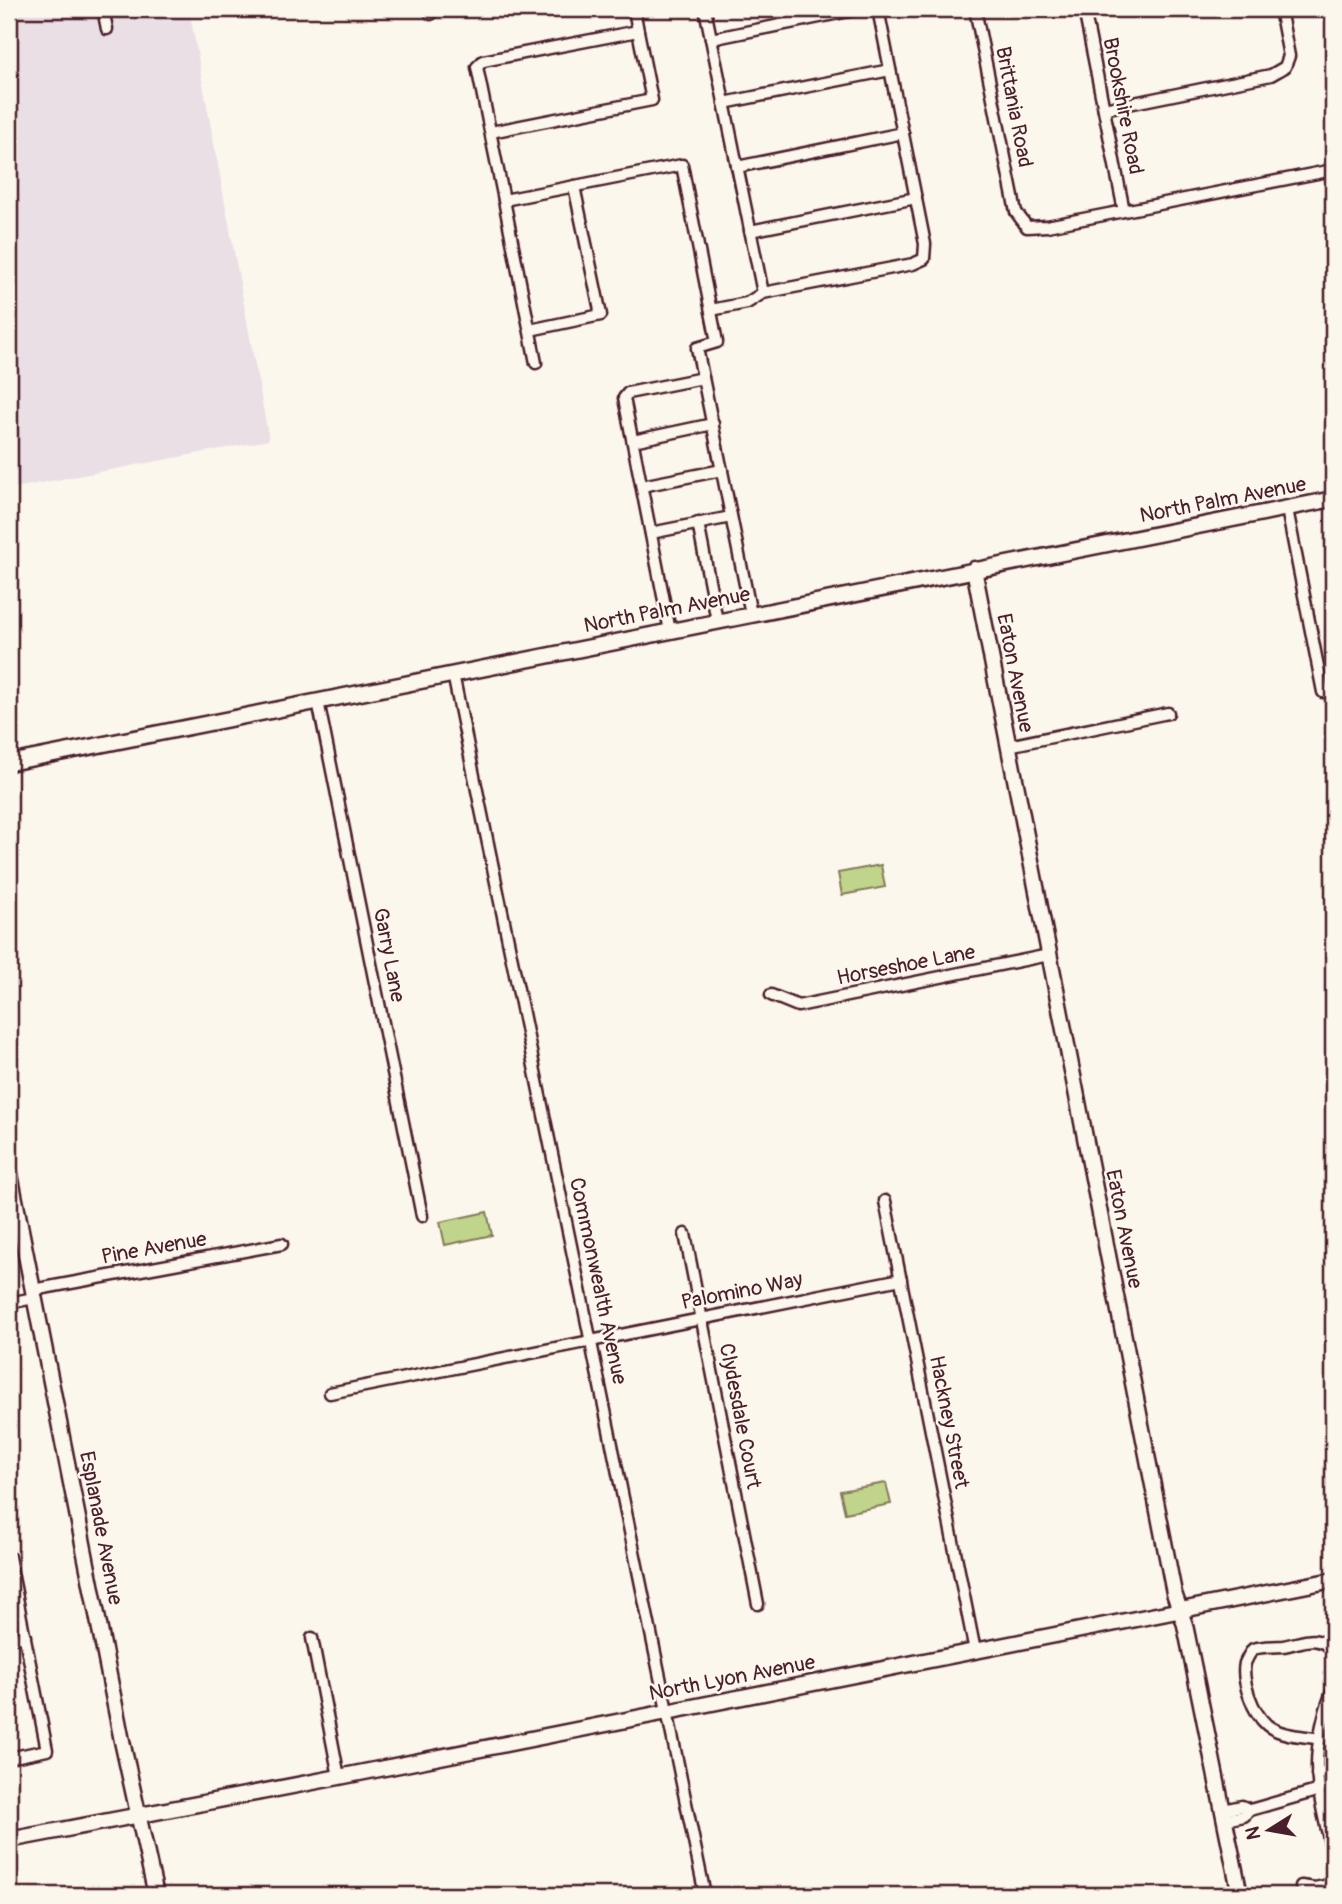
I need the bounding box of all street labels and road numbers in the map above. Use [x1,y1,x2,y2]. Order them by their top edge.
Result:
street label: Brookshire Road [1096,35,1150,177]
street label: Brittania Road [989,44,1039,170]
street label: North Palm Avenue [1137,470,1309,529]
street label: North Palm Avenue [581,580,753,639]
street label: Eaton Avenue [990,611,1040,735]
street label: Garry Lane [367,906,411,1005]
street label: Horseshoe Lane [834,938,978,992]
street label: Eaton Avenue [1099,1167,1149,1291]
street label: Commonwealth Avenue [563,1175,633,1387]
street label: Pine Avenue [99,1225,209,1271]
street label: Palomino Way [679,1266,805,1316]
street label: Clydesdale Court [713,1341,767,1492]
street label: Hackney Street [923,1353,975,1491]
street label: Esplanade Avenue [73,1449,129,1608]
street label: North Lyon Avenue [647,1649,818,1707]

